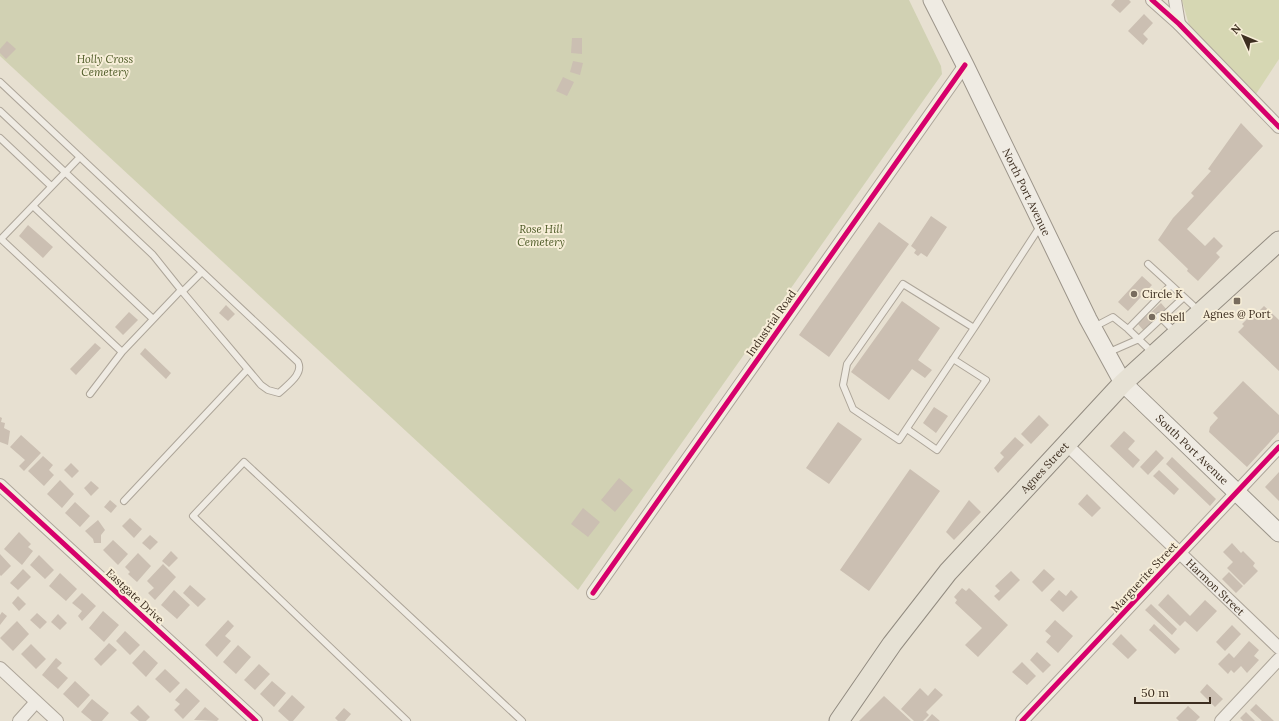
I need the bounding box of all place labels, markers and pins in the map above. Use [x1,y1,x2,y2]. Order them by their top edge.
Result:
place label: Circle K [1142,287,1183,301]
marker: Circle K [1129,289,1139,299]
marker: Agnes @ Port [1232,296,1242,306]
place label: Agnes @ Port [1202,307,1271,321]
place label: Shell [1160,310,1185,324]
marker: Shell [1147,312,1157,322]

